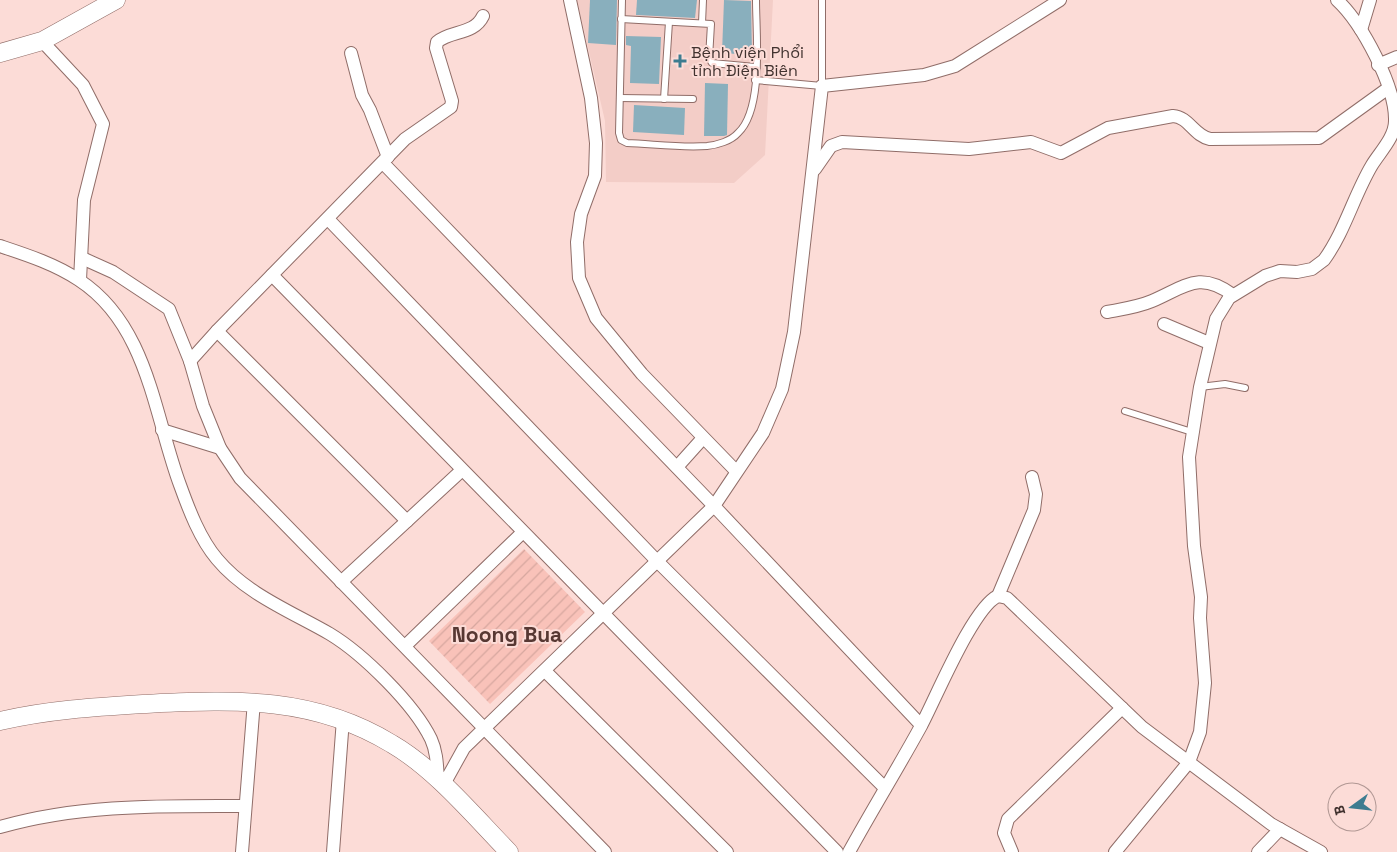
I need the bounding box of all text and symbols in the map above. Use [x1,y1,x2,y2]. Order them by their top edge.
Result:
place label: Bệnh viện Phổi tỉnh Điện Biên [691,42,804,81]
marker: Bệnh viện Phổi tỉnh Điện Biên [673,54,687,68]
district label: Noong Bua [452,621,562,648]
north arrow [1327,782,1377,832]
text: B [1330,804,1349,817]

